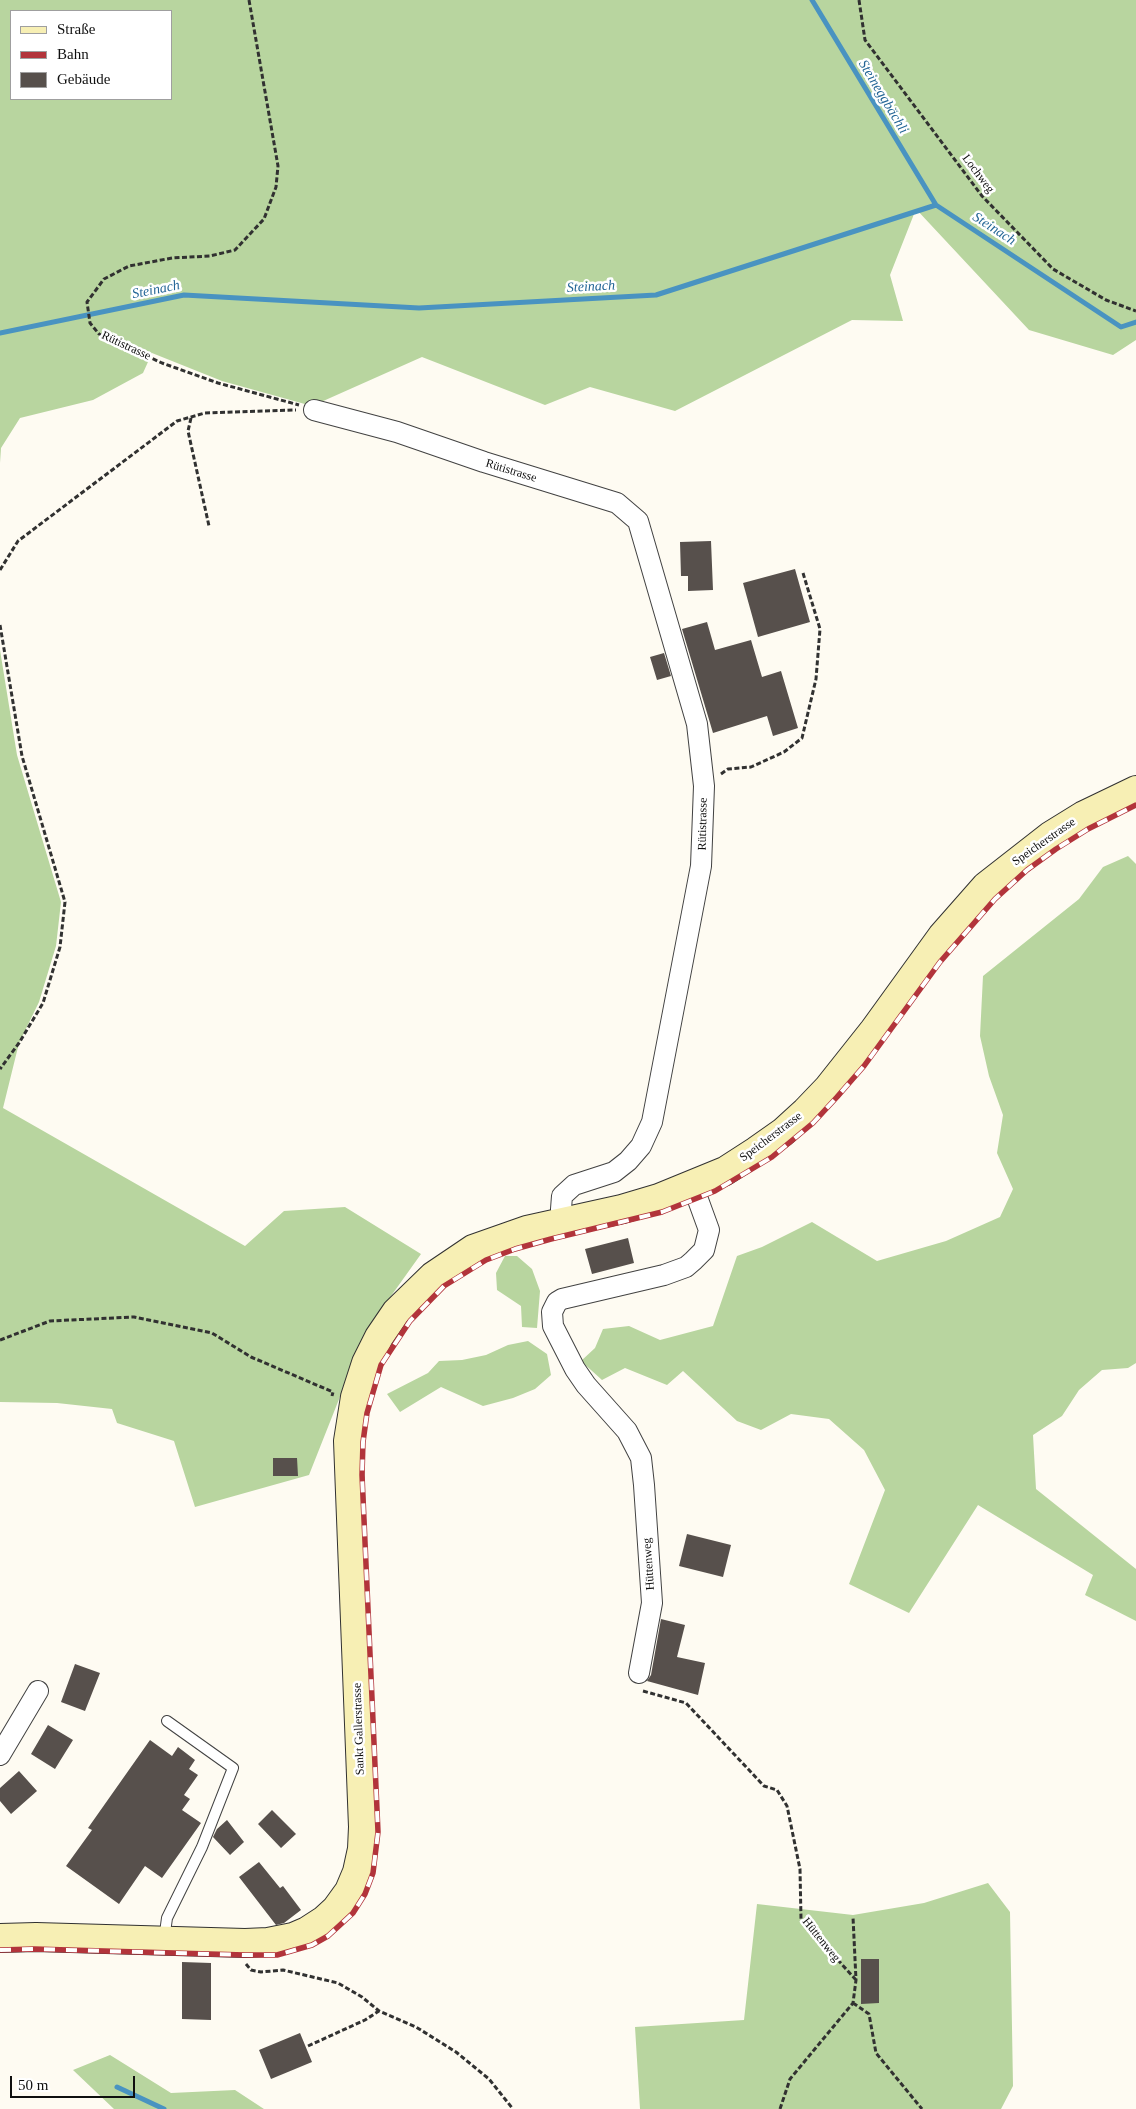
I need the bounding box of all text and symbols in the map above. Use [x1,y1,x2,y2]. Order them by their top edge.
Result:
legend [10,10,172,100]
text: Straße [57,21,95,37]
text: Bahn [57,46,89,62]
water label: Steineggbächli [854,57,912,137]
text: Gebäude [57,71,110,87]
street label: Lochweg [959,152,997,196]
water label: Steinach [969,209,1019,249]
water label: Steinach [131,277,181,303]
water label: Steinach [566,277,616,297]
street label: Rütistrasse [99,328,153,364]
street label: Rütistrasse [484,456,538,486]
street label: Rütistrasse [695,798,711,850]
street label: Speicherstrasse [1010,815,1078,869]
street label: Speicherstrasse [737,1109,805,1165]
street label: Hüttenweg [640,1537,658,1591]
street label: Sankt Gallerstrasse [350,1683,368,1775]
street label: Hüttenweg [799,1915,843,1965]
scale bar [12,2066,138,2098]
text: 50 m [18,2077,48,2093]

